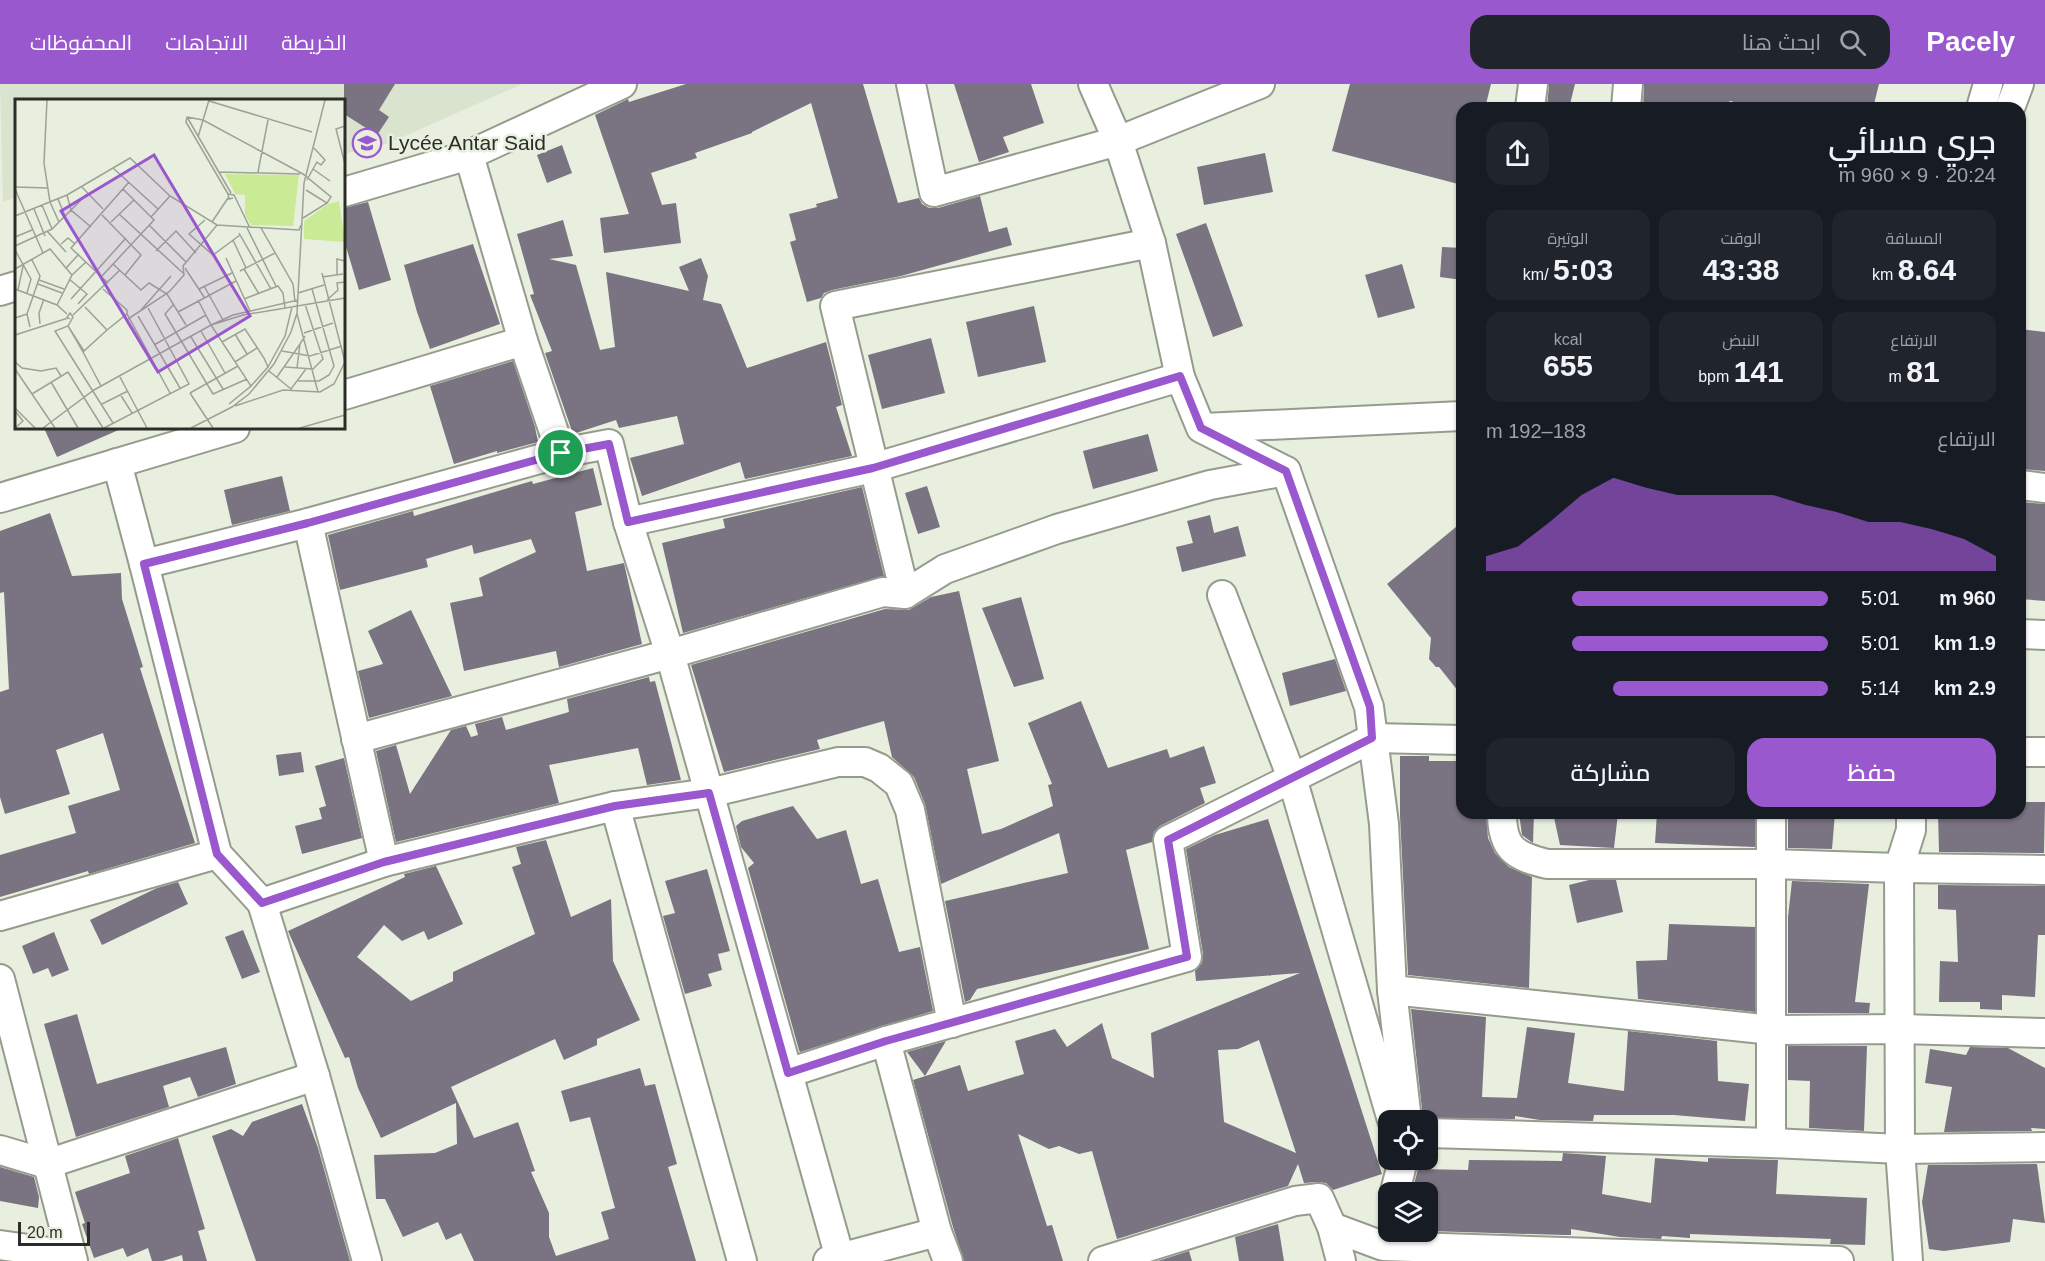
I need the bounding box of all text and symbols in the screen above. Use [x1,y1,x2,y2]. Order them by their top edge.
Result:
search box [1470,15,1890,69]
icon: search [1836,26,1869,59]
text: Pacely [1926,26,2015,57]
text: ابحث هنا [1742,30,1821,55]
text: المحفوظات [30,31,132,54]
text: الاتجاهات [165,31,248,54]
text: الخريطة [281,31,347,54]
inset map [15,99,345,429]
button: share [1486,122,1549,185]
text: جري مسائي [1828,123,1996,160]
school or university icon: Lycée Antar Said [351,127,383,159]
place label: Lycée Antar Said [388,131,546,154]
text: 20:24 · 9 × 960 m [1839,164,1996,186]
text: الوتيرة [1547,230,1589,247]
text: الوقت [1721,230,1761,247]
text: المسافة [1886,230,1942,247]
text: 5:03 [1553,253,1613,286]
text: 43:38 [1703,253,1779,286]
text: 8.64 [1898,253,1956,286]
text: /km [1523,266,1553,283]
text: km [1872,266,1898,283]
text: kcal [1554,331,1582,348]
text: النبض [1722,332,1760,349]
text: الارتفاع [1891,332,1937,349]
text: 655 [1543,349,1593,382]
text: 141 [1734,355,1784,388]
text: 81 [1906,355,1940,388]
text: bpm [1698,368,1734,385]
text: m [1888,368,1906,385]
text: 183–192 m [1486,420,1586,442]
pin [535,427,586,478]
text: الارتفاع [1937,428,1996,450]
icon: arrive [544,436,577,469]
text: 5:01 [1861,587,1900,609]
text: 960 m [1939,587,1996,609]
text: 5:01 [1861,632,1900,654]
text: 1.9 km [1934,632,1996,654]
text: 5:14 [1861,677,1900,699]
text: 2.9 km [1934,677,1996,699]
button: مشاركة [1486,738,1735,807]
button: حفظ [1747,738,1996,807]
map controls [1378,1110,1438,1242]
button: locate [1378,1110,1438,1170]
button: layers [1378,1182,1438,1242]
scale bar [18,1219,90,1246]
text: 20 m [27,1224,63,1241]

